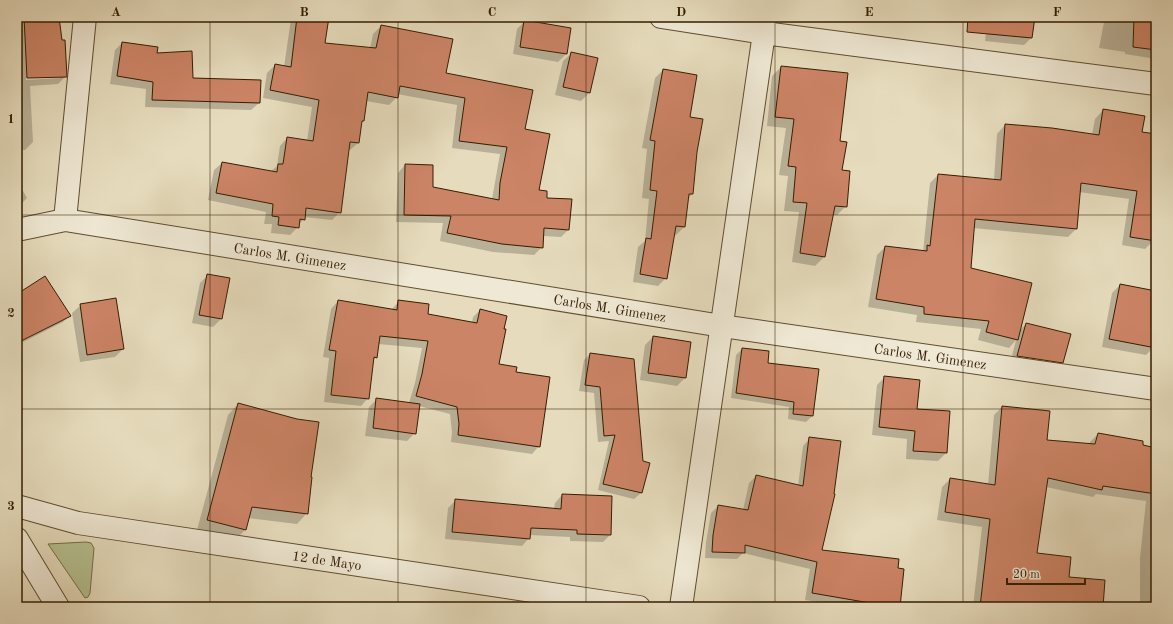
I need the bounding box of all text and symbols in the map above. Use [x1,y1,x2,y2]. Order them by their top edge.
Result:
text: A [111,6,121,19]
text: B [299,6,309,19]
text: C [488,6,496,19]
text: D [676,6,686,19]
text: E [865,6,874,19]
text: F [1053,6,1062,19]
text: 1 [7,113,15,126]
street label: Carlos M. Gimenez [233,241,347,273]
street label: Carlos M. Gimenez [552,293,667,325]
text: 2 [7,307,15,320]
street label: Carlos M. Gimenez [873,342,988,372]
text: 3 [7,500,15,513]
street label: 12 de Mayo [291,549,362,573]
scale bar [1007,560,1085,586]
text: 20 m [1013,569,1040,581]

